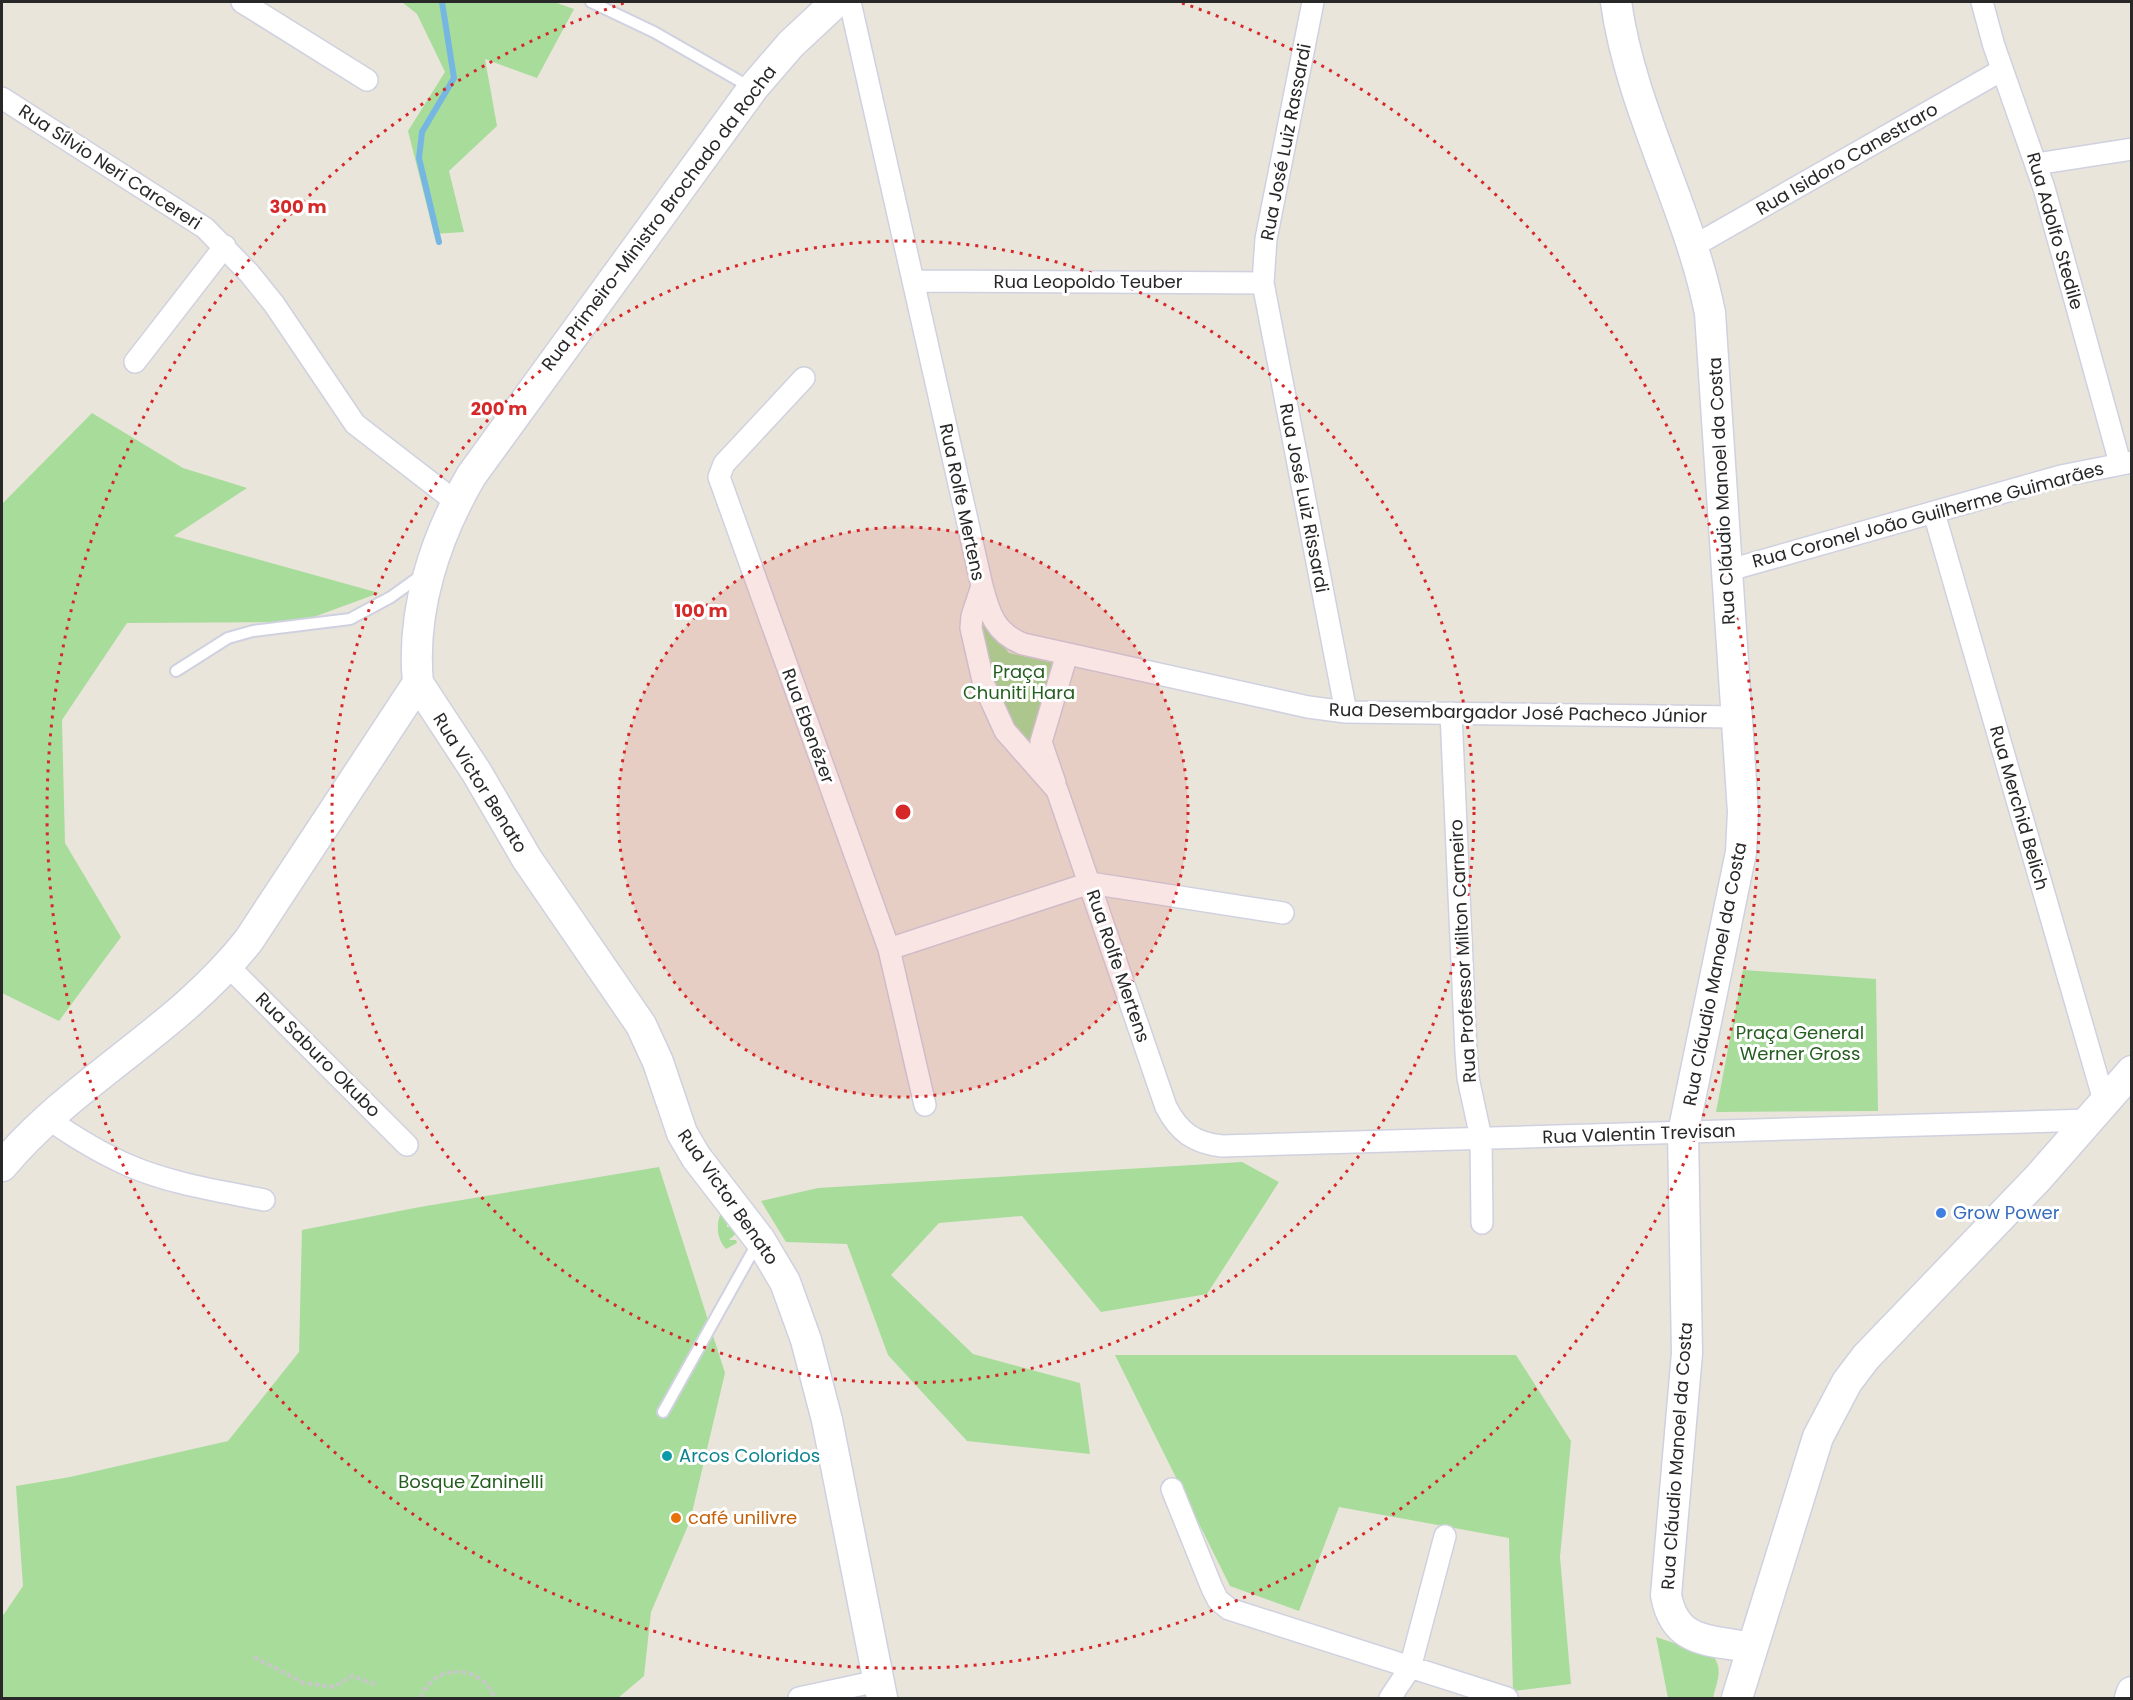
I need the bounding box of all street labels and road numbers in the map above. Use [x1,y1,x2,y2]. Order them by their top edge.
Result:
street label: Rua José Luiz Rassardi [1254,41,1317,242]
street label: Rua Primeiro-Ministro Brochado da Rocha [535,60,782,376]
street label: Rua Isidoro Canestraro [1751,96,1942,221]
street label: Rua Sílvio Neri Carcereri [14,98,207,235]
street label: Rua Adolfo Stedile [2021,149,2090,312]
street label: Rua Leopoldo Teuber [994,269,1183,294]
street label: Rua Cláudio Manoel da Costa [1702,356,1741,626]
street label: Rua José Luiz Rissardi [1274,401,1335,595]
street label: Rua Rolfe Mertens [934,421,991,583]
street label: Rua Coronel João Guilherme Guimarães [1749,455,2106,574]
street label: Rua Ebenézer [776,665,841,787]
street label: Rua Desembargador José Pacheco Júnior [1329,697,1708,728]
street label: Rua Victor Benato [427,708,534,857]
street label: Rua Merchid Belich [1984,723,2055,893]
street label: Rua Professor Milton Carneiro [1443,819,1482,1083]
street label: Rua Cláudio Manoel da Costa [1677,840,1752,1108]
street label: Rua Rolfe Mertens [1081,886,1156,1046]
street label: Rua Saburo Okubo [250,987,386,1123]
street label: Rua Valentin Trevisan [1542,1118,1736,1149]
street label: Rua Victor Benato [672,1124,785,1270]
street label: Rua Cláudio Manoel da Costa [1655,1321,1698,1591]

